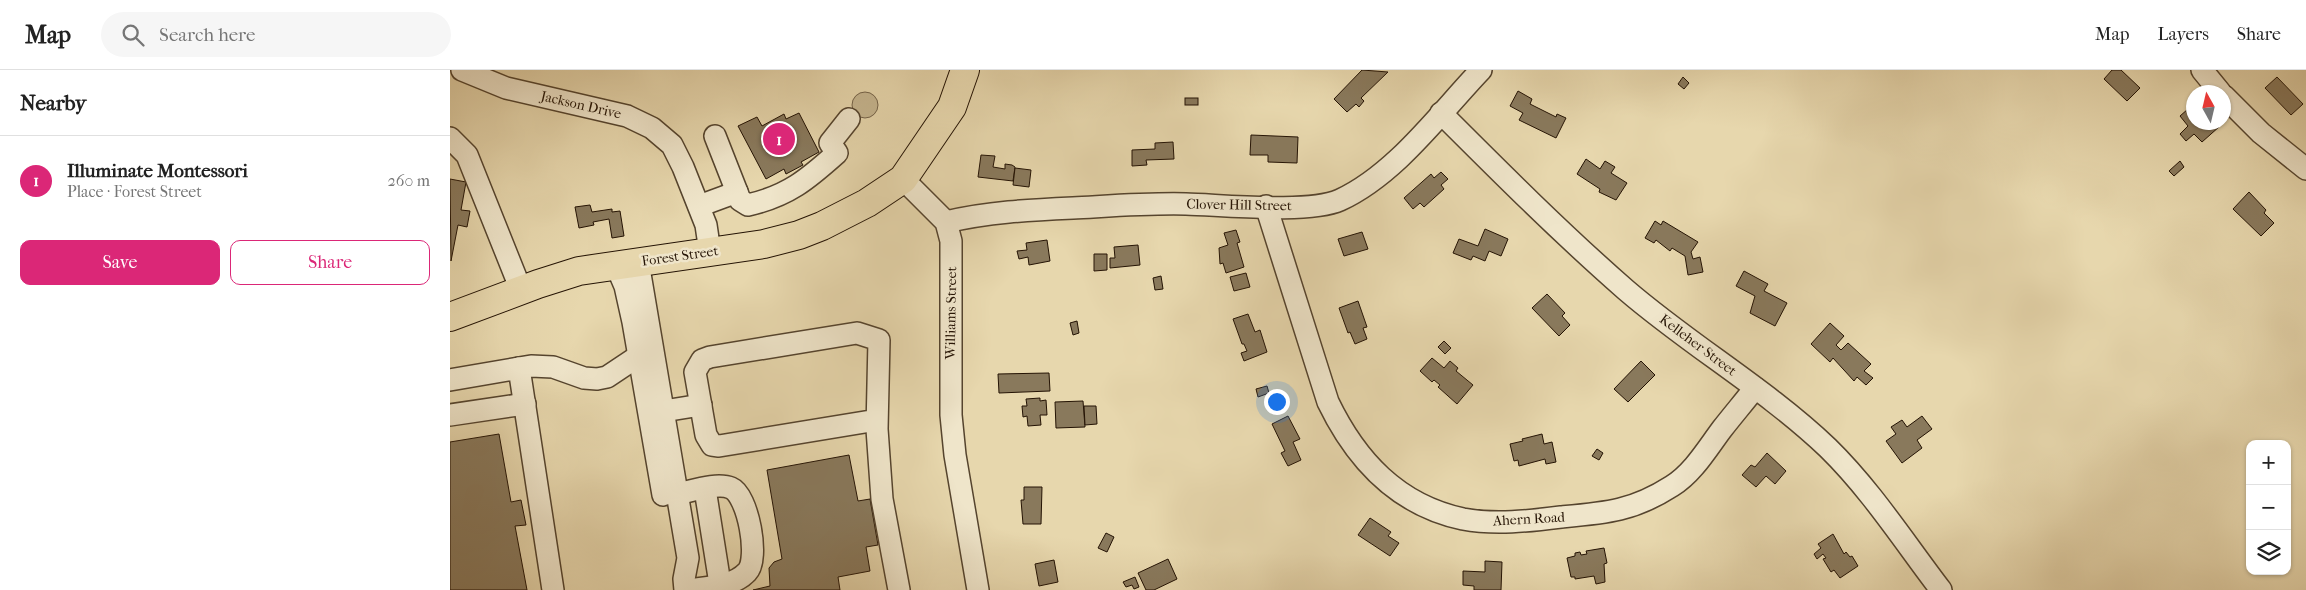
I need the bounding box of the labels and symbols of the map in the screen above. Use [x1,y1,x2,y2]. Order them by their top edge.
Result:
north arrow [2186,85,2231,130]
street label: Jackson Drive [538,87,623,123]
pin: 1 [763,120,795,158]
street label: Clover Hill Street [1186,196,1292,214]
street label: Forest Street [641,242,719,270]
street label: Williams Street [942,266,960,361]
street label: Kelleher Street [1656,311,1740,379]
your location [1264,389,1290,415]
street label: Ahern Road [1492,509,1566,529]

